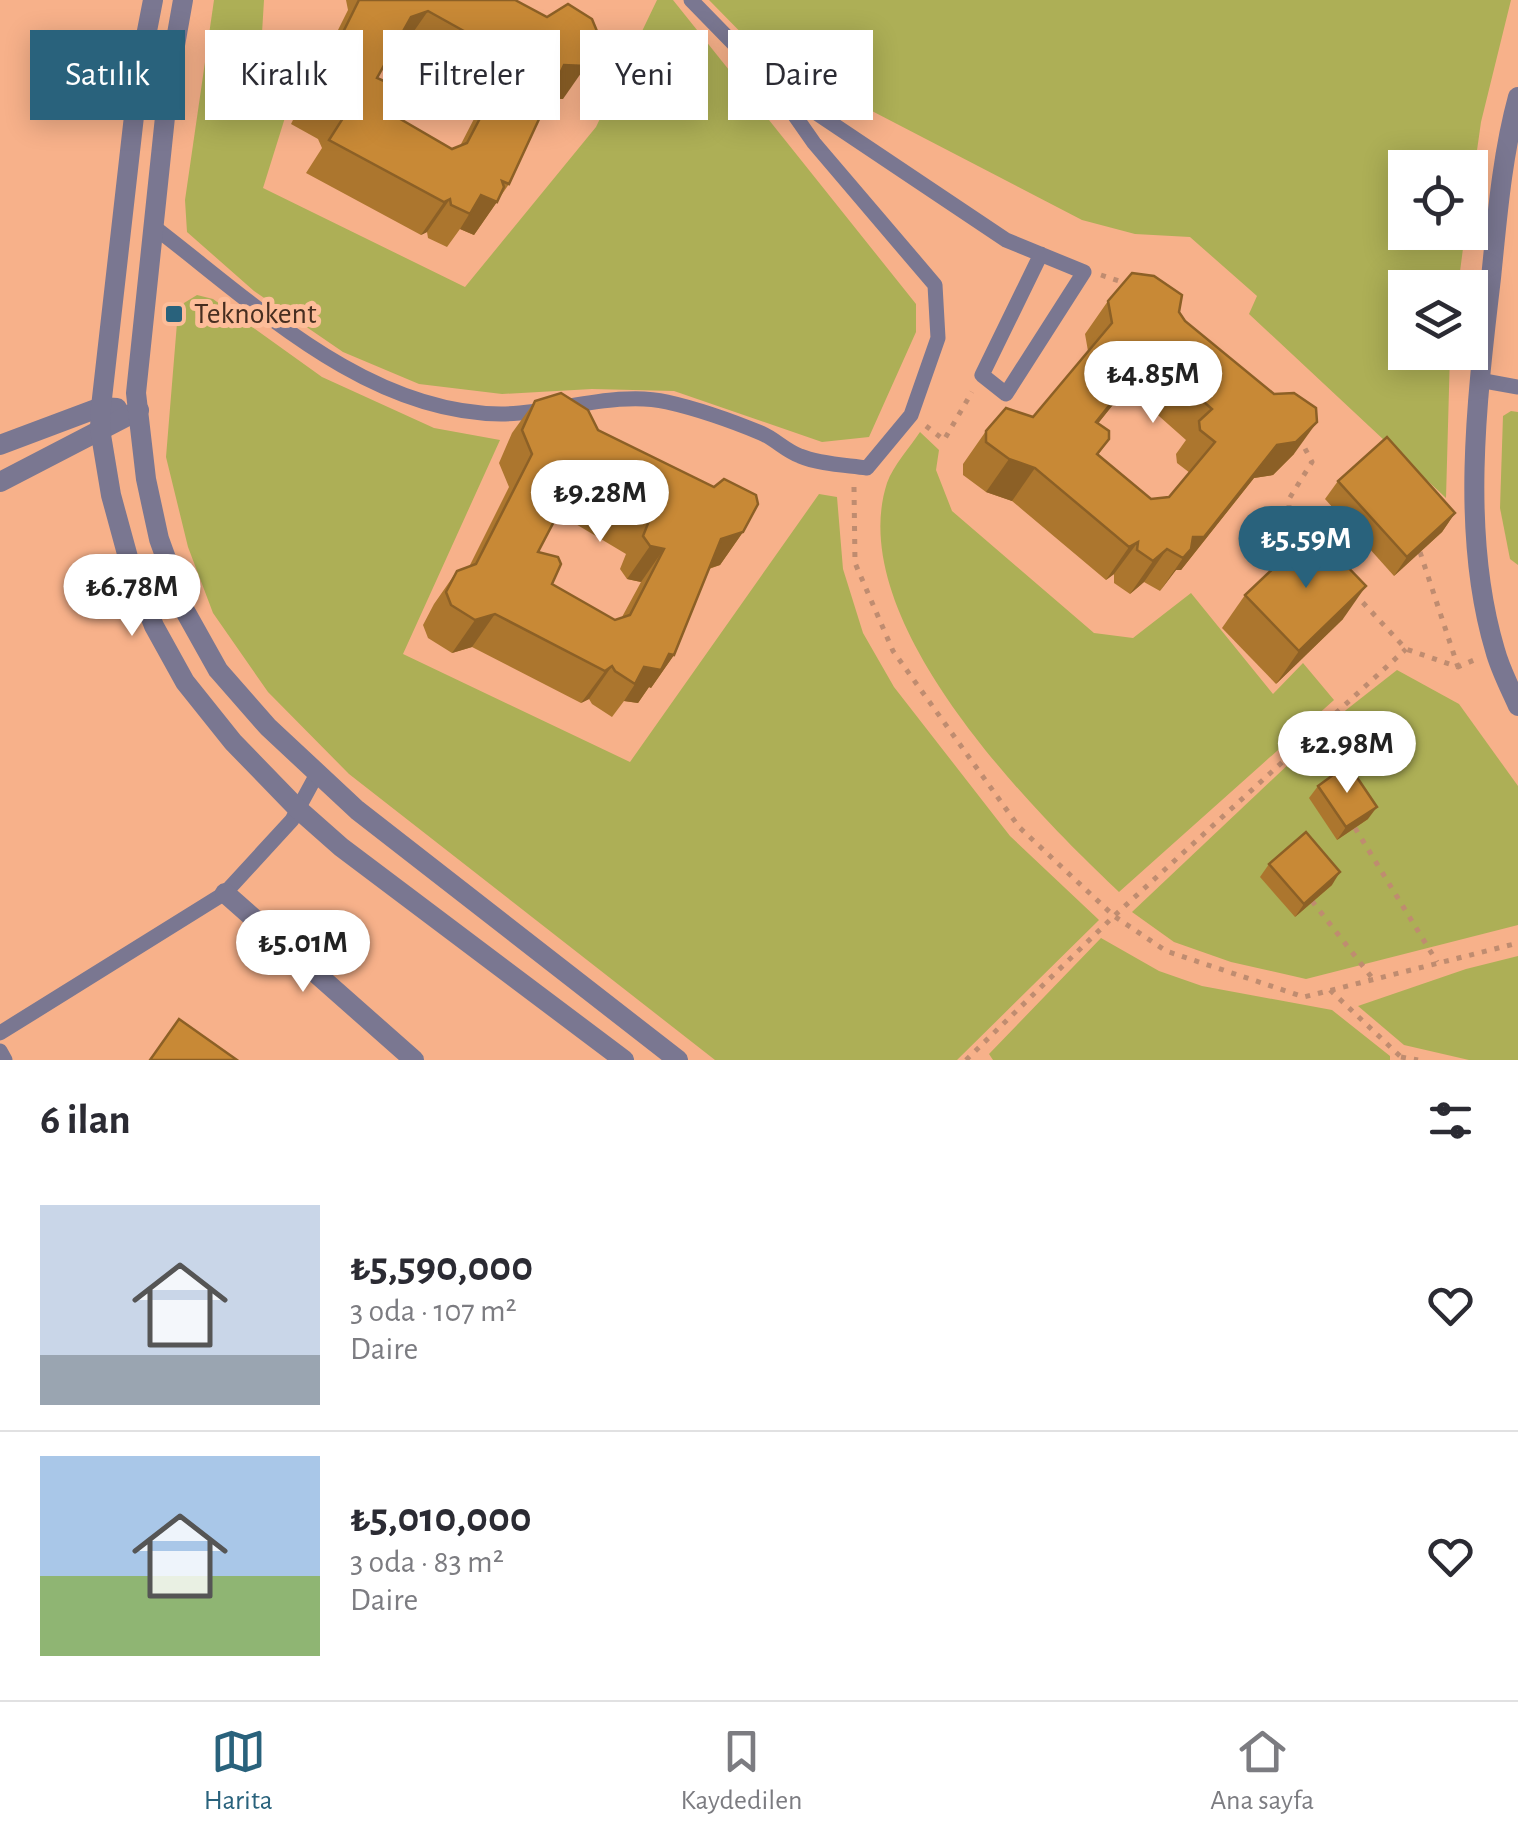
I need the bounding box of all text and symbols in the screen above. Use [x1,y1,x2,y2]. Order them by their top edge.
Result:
chip: Satılık [30,30,185,120]
chip: Kiralık [205,30,363,120]
chip: Filtreler [383,30,560,120]
chip: Yeni [580,30,708,120]
chip: Daire [728,30,873,120]
map controls [1388,150,1488,370]
button: locate [1388,150,1488,250]
button: layers [1388,270,1488,370]
place label: Teknokent [194,299,317,329]
marker: Teknokent [163,303,185,325]
pin: ₺4.85M [1072,341,1234,426]
text: ₺4.85M [1106,357,1200,389]
pin: ₺9.28M [519,460,681,545]
text: ₺9.28M [553,476,647,508]
pin: ₺5.59M [1225,506,1387,591]
text: ₺5.59M [1260,522,1352,554]
pin: ₺6.78M [51,554,213,639]
text: ₺6.78M [86,570,178,602]
pin: ₺2.98M [1266,711,1428,796]
text: ₺2.98M [1300,727,1394,759]
pin: ₺5.01M [222,910,384,995]
text: ₺5.01M [258,926,348,958]
icon: filters [1423,1093,1478,1148]
text: 6 ilan [40,1099,131,1141]
icon: home [120,1245,240,1365]
text: ₺5,590,000 [350,1246,533,1288]
icon: heart [1423,1278,1478,1333]
text: 3 oda · 107 m² [350,1295,517,1327]
text: Daire [350,1333,418,1365]
icon: home [120,1496,240,1616]
text: ₺5,010,000 [350,1497,532,1539]
icon: heart [1423,1529,1478,1584]
text: 3 oda · 83 m² [350,1546,504,1578]
text: Daire [350,1584,418,1616]
tab: Harita [204,1724,273,1818]
tab: Kaydedilen [680,1724,803,1818]
tab: Ana sayfa [1210,1724,1314,1818]

